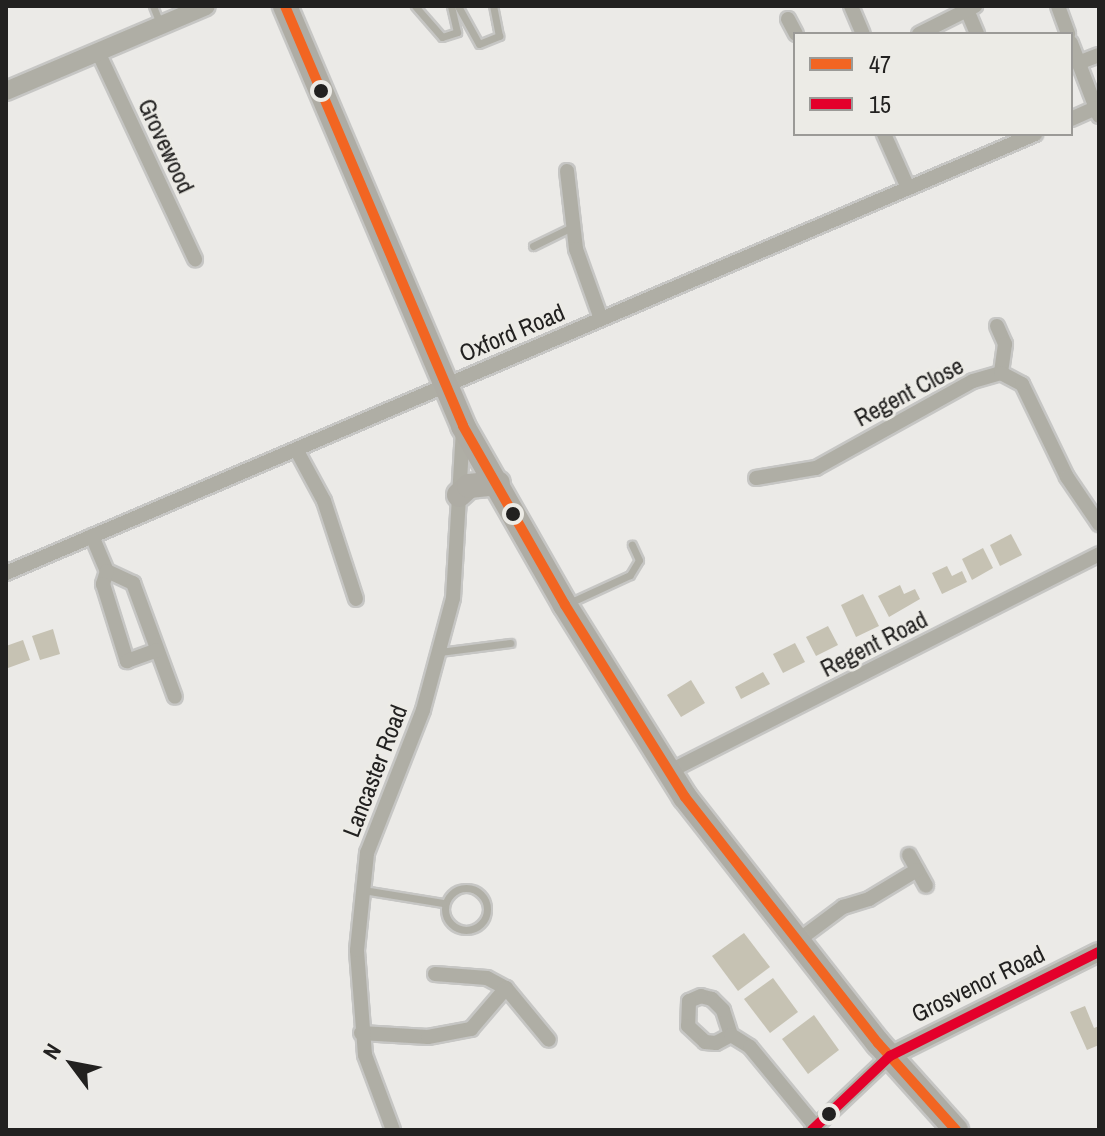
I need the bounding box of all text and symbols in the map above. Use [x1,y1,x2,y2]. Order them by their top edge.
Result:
legend [793,32,1073,136]
text: 47 [869,48,891,80]
unlabelled marker [313,83,329,99]
text: 15 [869,88,891,120]
street label: Grovewood [132,94,200,198]
street label: Oxford Road [455,298,569,368]
street label: Regent Close [850,351,968,433]
unlabelled marker [505,506,521,522]
street label: Regent Road [816,605,932,683]
street label: Lancaster Road [337,701,413,841]
street label: Grosvenor Road [907,939,1049,1029]
north arrow [32,1024,112,1104]
text: N [35,1038,68,1065]
unlabelled marker [821,1106,837,1122]

